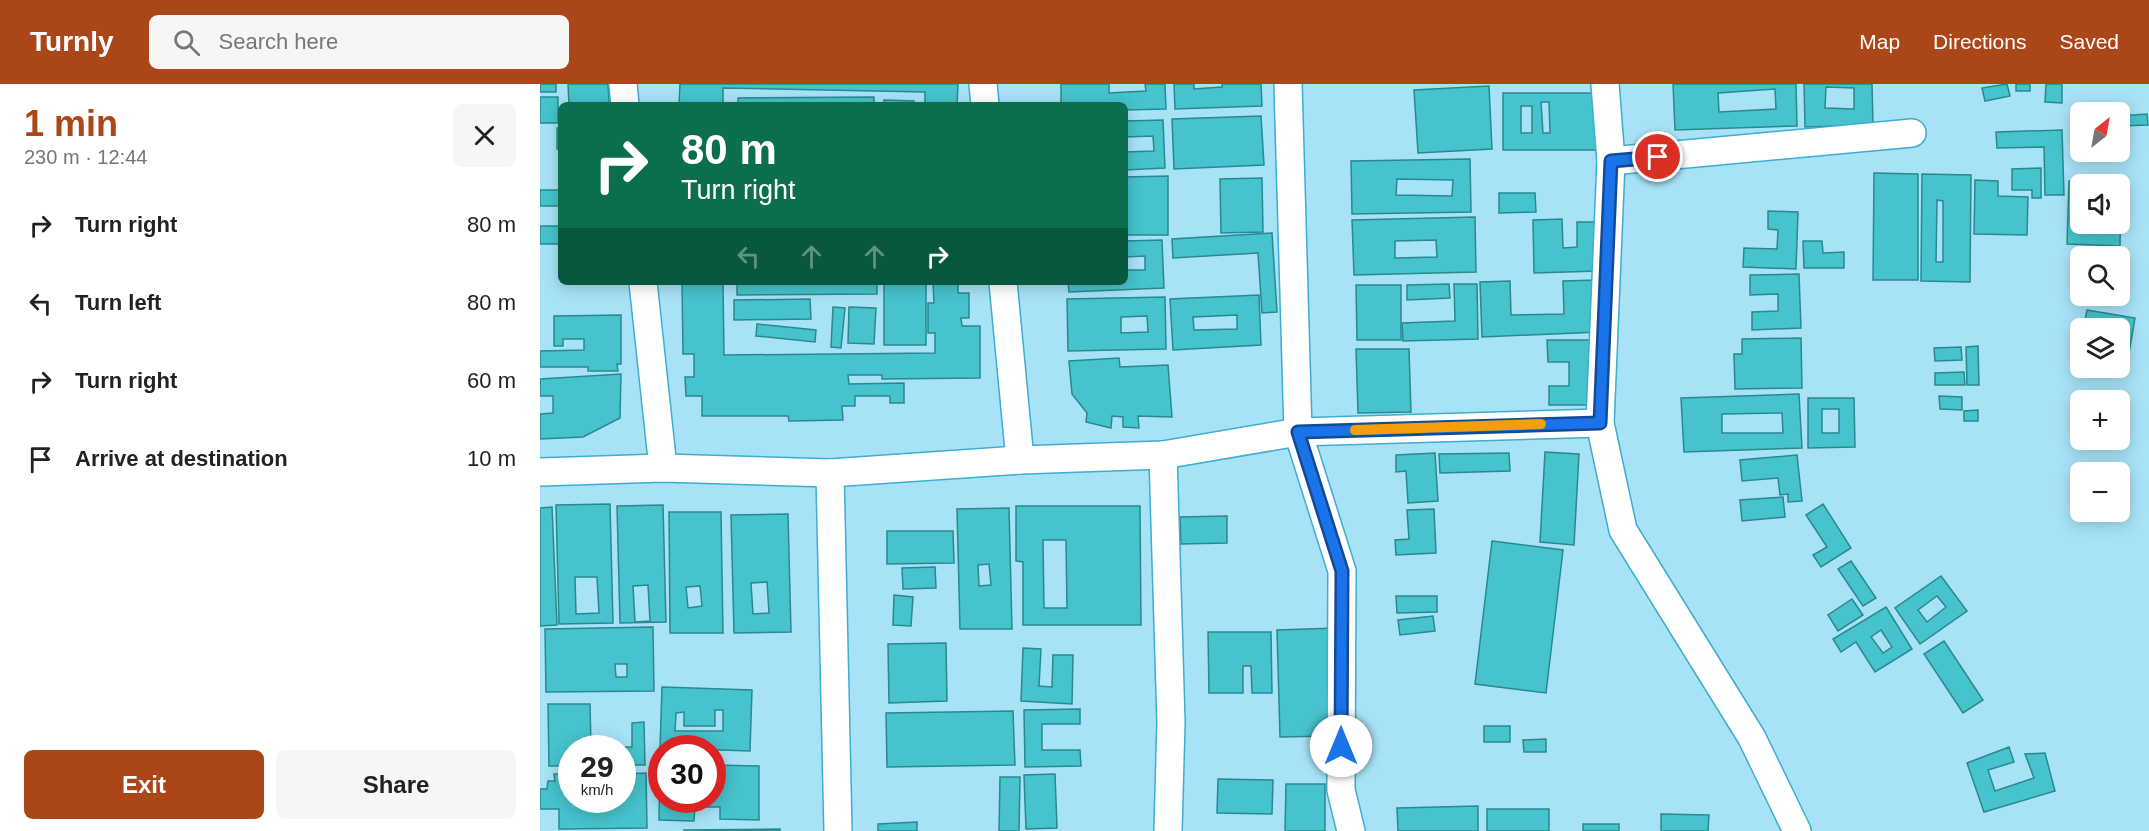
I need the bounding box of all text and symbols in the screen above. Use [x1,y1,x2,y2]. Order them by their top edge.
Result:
search box [149,15,569,69]
text: Turnly [30,26,113,57]
icon: search [170,26,203,59]
text: Search here [218,29,338,54]
text: Map [1859,30,1900,53]
text: Directions [1933,30,2026,53]
text: Saved [2059,30,2119,53]
north arrow [2070,102,2130,162]
map controls [2070,102,2130,522]
text: 1 min [24,103,118,144]
button: close [453,104,516,167]
icon: right [582,126,660,204]
text: 80 m [681,126,777,173]
pin [1632,131,1683,182]
icon: arrive [1641,140,1674,173]
text: 230 m · 12:44 [24,146,147,168]
button: sound [2070,174,2130,234]
text: Turn right [681,175,796,205]
icon: right [24,209,57,242]
text: Turn right [75,212,177,237]
text: 80 m [467,212,516,237]
icon: left [732,240,765,273]
icon: ahead [795,240,828,273]
icon: ahead [858,240,891,273]
icon: right [921,240,954,273]
button: search [2070,246,2130,306]
icon: left [24,287,57,320]
text: Turn left [75,290,161,315]
text: 80 m [467,290,516,315]
button: layers [2070,318,2130,378]
icon: right [24,365,57,398]
text: Turn right [75,368,177,393]
text: 60 m [467,368,516,393]
button: + [2070,390,2130,450]
icon: arrive [24,443,57,476]
text: Arrive at destination [75,446,288,471]
text: 10 m [467,446,516,471]
button: − [2070,462,2130,522]
position arrow [1309,714,1373,778]
speed limit sign: 30 [648,735,726,813]
button: Exit [24,750,264,819]
button: Share [276,750,516,819]
text: 29 [580,750,614,783]
text: km/h [581,781,613,798]

